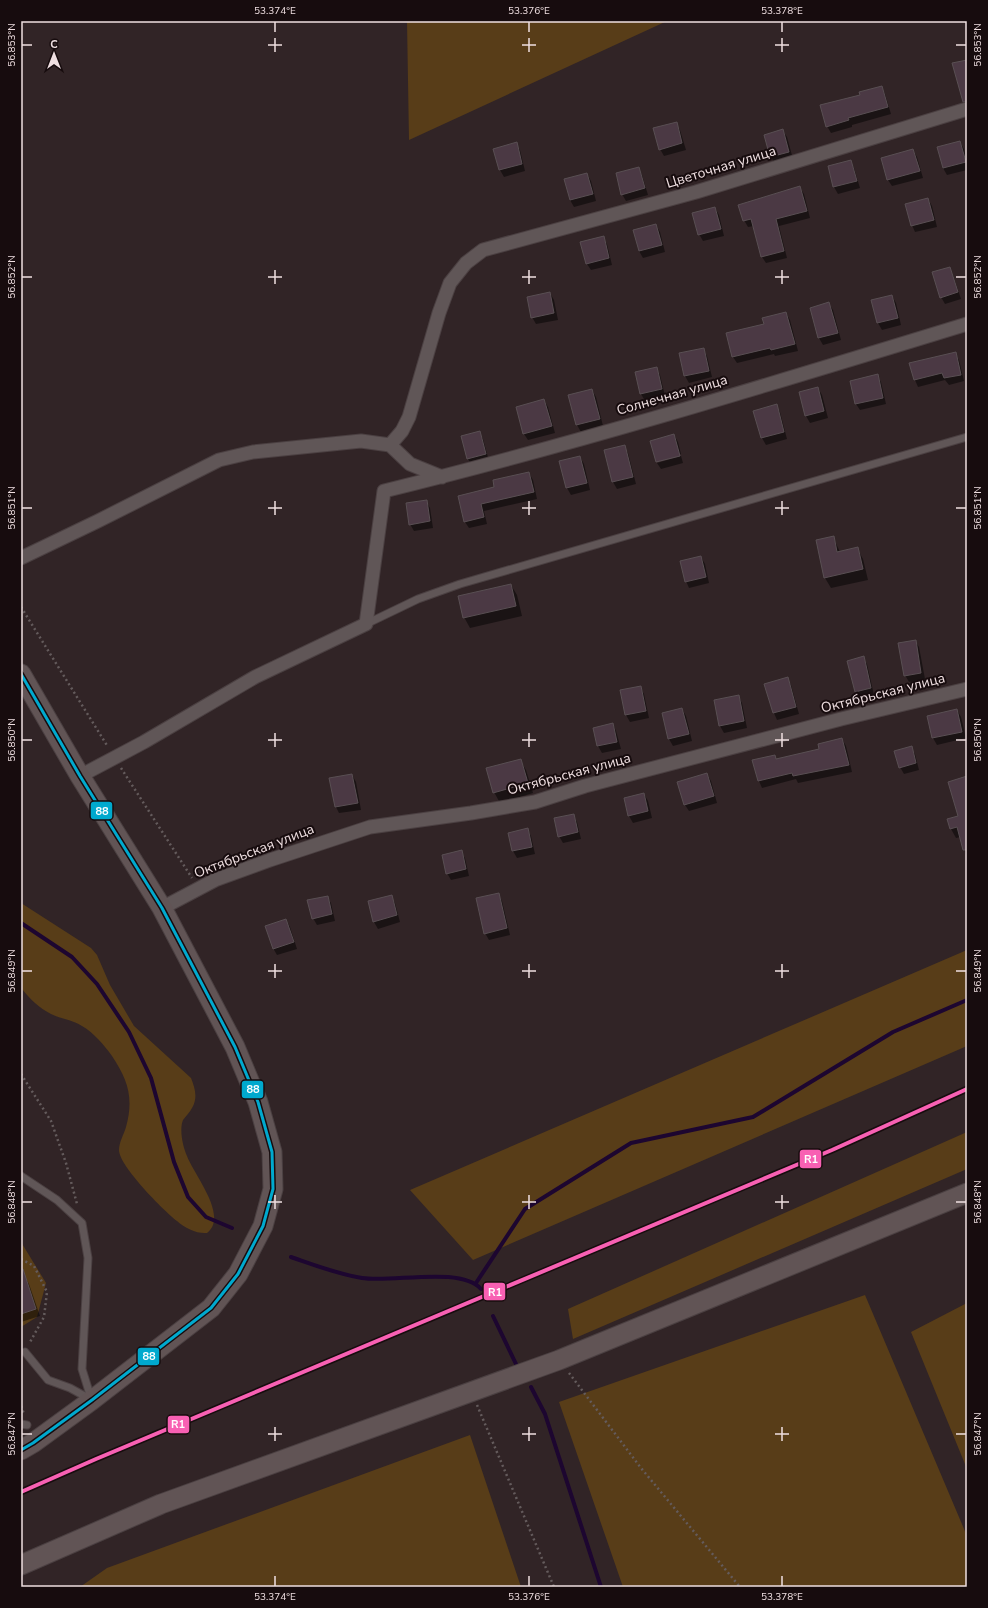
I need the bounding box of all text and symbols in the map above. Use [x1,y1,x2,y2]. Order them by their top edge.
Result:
text: 53.374°E [254,4,296,18]
text: 53.376°E [508,4,550,18]
text: 53.378°E [761,4,803,18]
text: 56.853°N [5,23,19,67]
text: 56.853°N [971,23,985,67]
north arrow [34,34,74,74]
text: С [50,37,58,52]
street label: Цветочная улица [664,141,778,193]
text: 56.852°N [5,255,19,299]
text: 56.852°N [971,255,985,299]
street label: Солнечная улица [614,370,730,420]
text: 56.851°N [5,486,19,530]
text: 56.851°N [971,486,985,530]
street label: Октябрьская улица [819,668,947,718]
text: 56.850°N [5,718,19,762]
text: 56.850°N [971,718,985,762]
street label: Октябрьская улица [505,748,633,800]
line badge: 88 [90,801,113,820]
text: 88 [95,804,109,819]
street label: Октябрьская улица [191,819,317,883]
text: 56.849°N [5,949,19,993]
text: 56.849°N [971,949,985,993]
line badge: 88 [241,1080,264,1099]
text: 88 [246,1082,260,1097]
line badge: R1 [799,1149,822,1169]
text: R1 [804,1152,818,1167]
text: 56.848°N [5,1180,19,1224]
text: 56.848°N [971,1180,985,1224]
line badge: R1 [483,1282,506,1301]
text: R1 [488,1285,502,1300]
line badge: 88 [137,1347,160,1366]
text: 88 [142,1349,156,1364]
text: 56.847°N [5,1412,19,1456]
text: 56.847°N [971,1412,985,1456]
line badge: R1 [167,1415,190,1434]
text: R1 [171,1417,185,1432]
text: 53.374°E [254,1590,296,1604]
text: 53.376°E [508,1590,550,1604]
text: 53.378°E [761,1590,803,1604]

